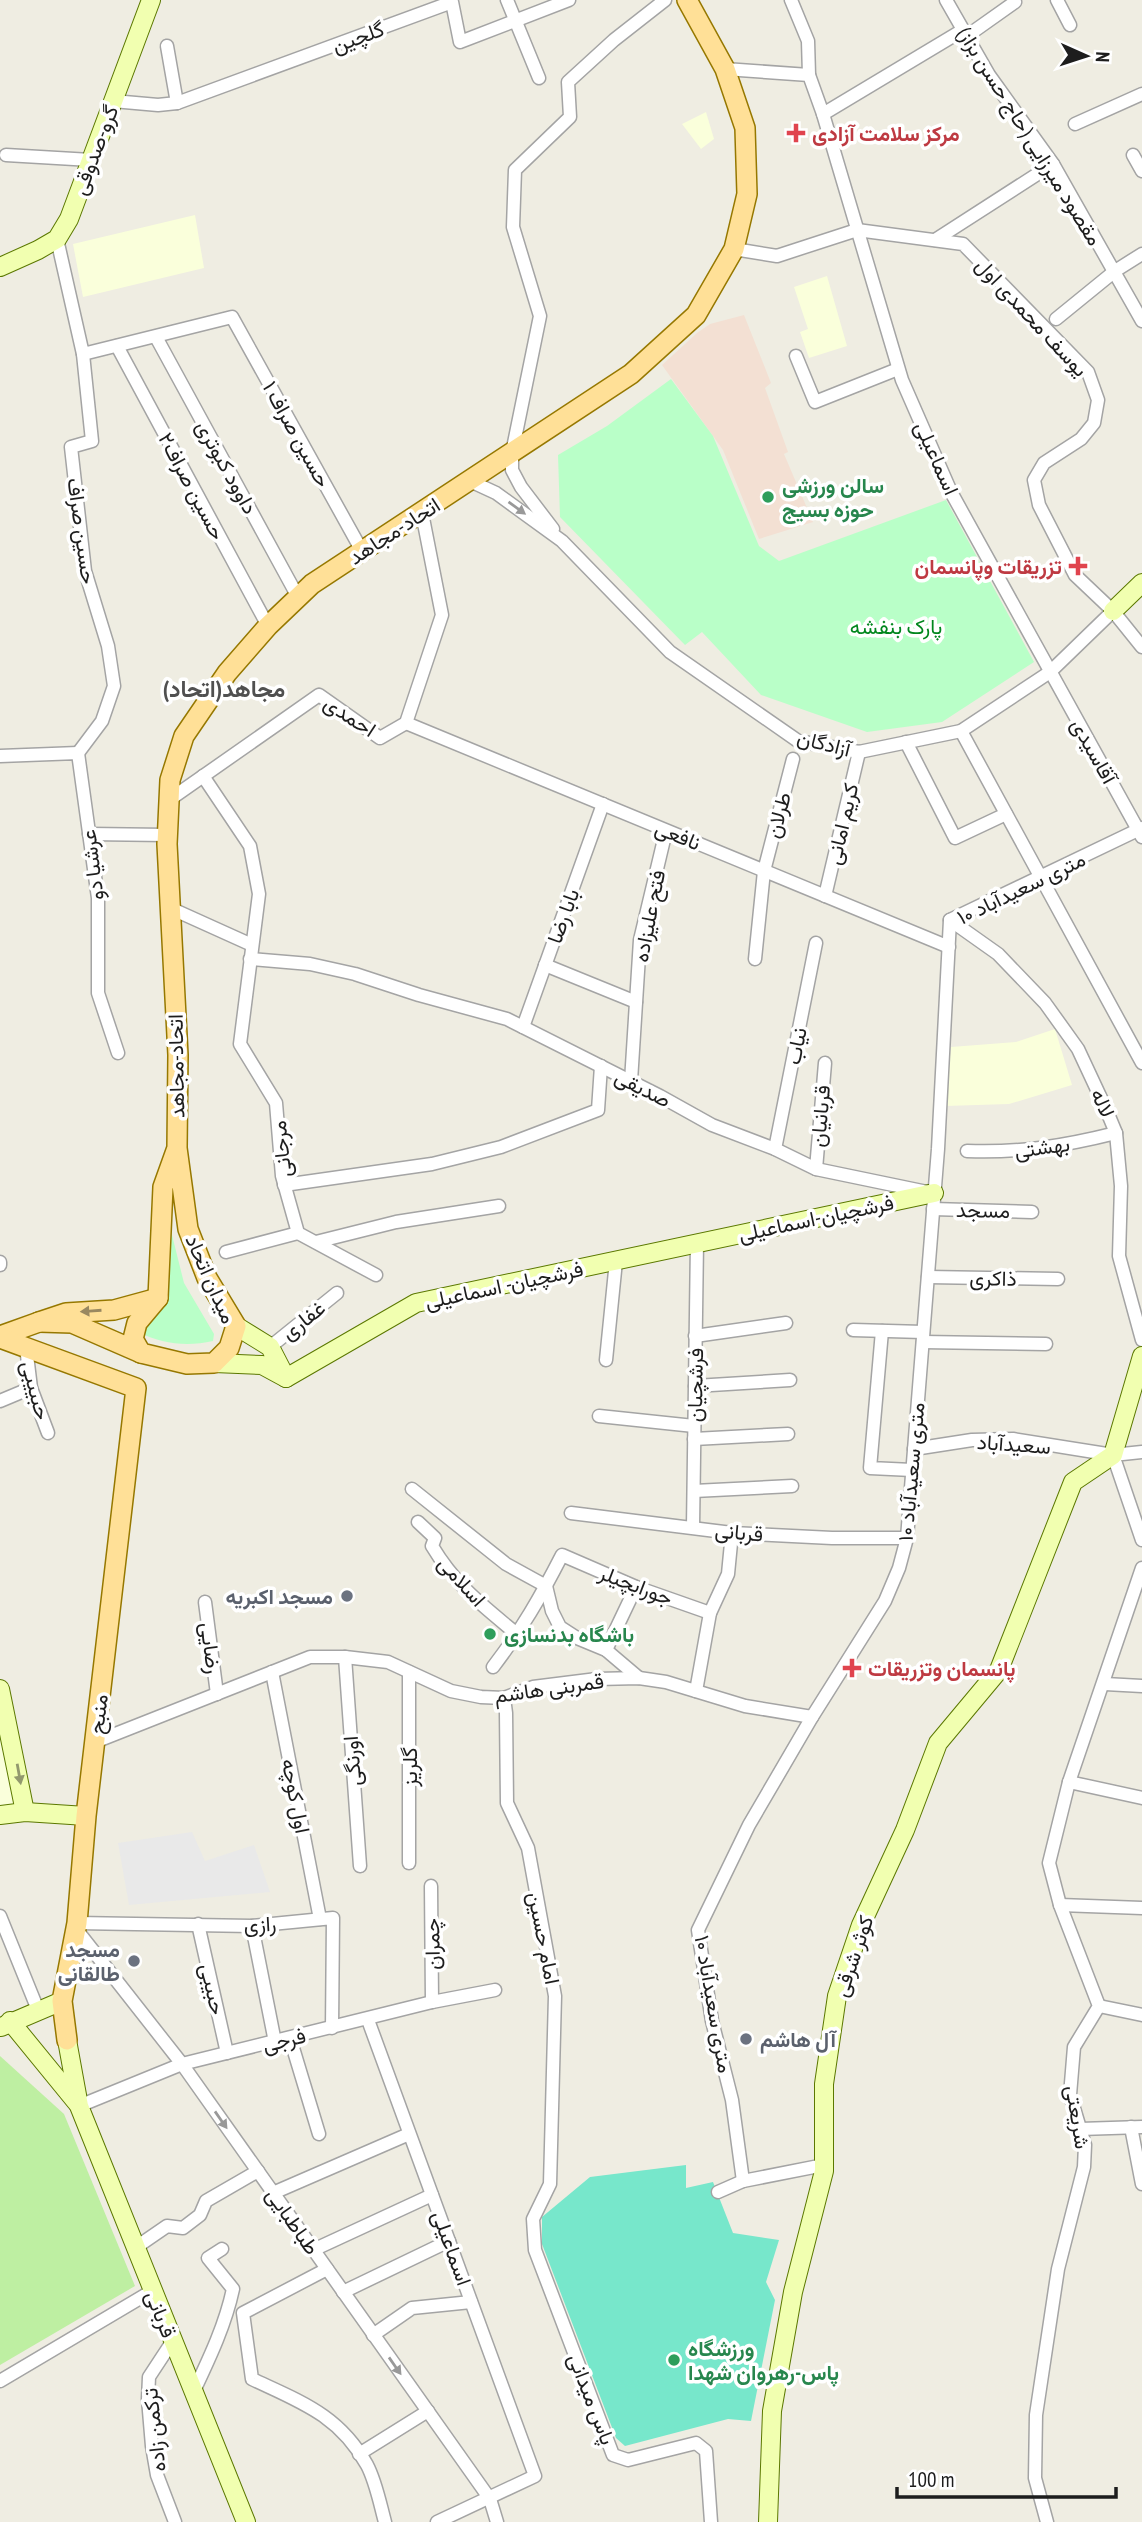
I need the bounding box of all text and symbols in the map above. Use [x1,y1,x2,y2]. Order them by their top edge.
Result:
street label: گلچین [328,15,388,60]
street label: مقصود میرزایی (حاج حسن بزاز) [951,21,1109,251]
north arrow [1051,21,1121,91]
text: N [1091,51,1115,63]
street label: گرو-صدوقی [66,101,124,199]
place label: مرکز سلامت آزادی [812,120,960,147]
marker: مرکز سلامت آزادی [786,123,806,143]
street label: یوسف محمدی اول [970,252,1094,382]
street label: حسین صراف ۱ [257,376,337,492]
street label: داوود کبوتری [190,415,264,519]
street label: اسماعیلی [909,417,965,499]
street label: حسین صراف۲ [152,428,232,544]
place label: سالن ورزشی حوزه بسیج [782,472,884,524]
street label: حسین صراف [61,476,103,586]
marker: سالن ورزشی حوزه بسیج [760,489,776,505]
street label: اتحاد-مجاهد [343,491,445,571]
one-way arrow [508,501,526,516]
place label: تزریقات وپانسمان [915,553,1062,581]
marker: تزریقات وپانسمان [1068,556,1088,576]
park label: پارک بنفشه [850,613,942,641]
district label: مجاهد(اتحاد) [163,674,285,703]
street label: احمدی [319,689,381,743]
street label: آقاسیدی [1065,713,1124,790]
street label: آزادگان [794,723,856,763]
street label: کریم امانی [820,781,865,868]
street label: طرلان [759,789,797,841]
street label: نافعی [651,814,705,856]
street label: عرشیا دو [74,828,110,902]
street label: ۱۰ متری سعیدآباد [952,845,1090,931]
street label: فتح علیزاده [627,868,672,965]
street label: بابا رضا [541,885,585,947]
street label: اتحاد-مجاهد [162,1014,190,1118]
street label: نیاب [779,1025,813,1067]
street label: صدیقی [610,1062,676,1114]
street label: قربانیان [804,1084,836,1148]
street label: لاله [1085,1084,1121,1122]
street label: مرجانی [265,1119,297,1179]
street label: بهشتی [1013,1130,1071,1164]
street label: فرشچیان-اسماعیلی [736,1188,896,1249]
street label: مسجد [956,1196,1010,1224]
street label: میدان اتحاد [179,1230,243,1328]
street label: فرشچیان- اسماعیلی [422,1255,586,1316]
street label: ذاکری [969,1264,1017,1292]
street label: غفاری [275,1294,331,1346]
one-way arrow [80,1306,102,1317]
street label: فرشچیان [681,1348,710,1422]
street label: حبییبی [15,1357,57,1423]
street label: ۱۰ متری سعیدآباد [891,1401,931,1543]
street label: سعیدآباد [976,1428,1052,1460]
street label: قربانی [714,1516,764,1548]
street label: اسلامی [432,1550,492,1612]
street label: جورابچیلر [594,1558,677,1612]
place label: مسجد اکبریه [225,1583,333,1610]
marker: مسجد اکبریه [339,1588,355,1604]
street label: رضایی [194,1621,228,1675]
place label: باشگاه بدنسازی [504,1621,634,1648]
marker: باشگاه بدنسازی [482,1626,498,1642]
place label: پانسمان وتزریقات [868,1655,1015,1683]
marker: پانسمان وتزریقات [842,1658,862,1678]
street label: قمربنی هاشم [492,1667,606,1710]
street label: منبح [82,1692,115,1736]
street label: اورنگی [337,1735,367,1787]
street label: گلریز [396,1747,423,1788]
street label: اول کوچه [275,1756,316,1836]
one-way arrow [13,1763,24,1785]
street label: امام حسین [521,1889,566,1987]
street label: رازی [243,1910,277,1938]
street label: کوثر شرقی [827,1912,879,2000]
street label: چمران [418,1918,447,1970]
street label: ۱۰ متری سعیدآباد [689,1933,739,2075]
place label: مسجد طالقانی [58,1936,120,1987]
marker: مسجد طالقانی [126,1953,142,1969]
street label: حبیبی [194,1961,232,2017]
street label: فرجی [260,2022,308,2058]
place label: آل هاشم [760,2026,837,2054]
marker: آل هاشم [738,2031,754,2047]
street label: شریعتی [1060,2083,1096,2151]
one-way arrow [214,2111,228,2129]
street label: طباطبایی [260,2182,326,2260]
street label: اسماعیلی [426,2207,478,2289]
street label: قربانی [139,2286,183,2342]
place label: ورزشگاه پاس-رهروان شهدا [688,2335,839,2387]
street label: پاس میدانی [561,2349,622,2449]
marker: ورزشگاه پاس-رهروان شهدا [666,2352,682,2368]
one-way arrow [388,2357,402,2375]
street label: ترکمن زاده [136,2387,172,2473]
scale bar [897,2456,1116,2500]
text: 100 m [908,2466,954,2493]

